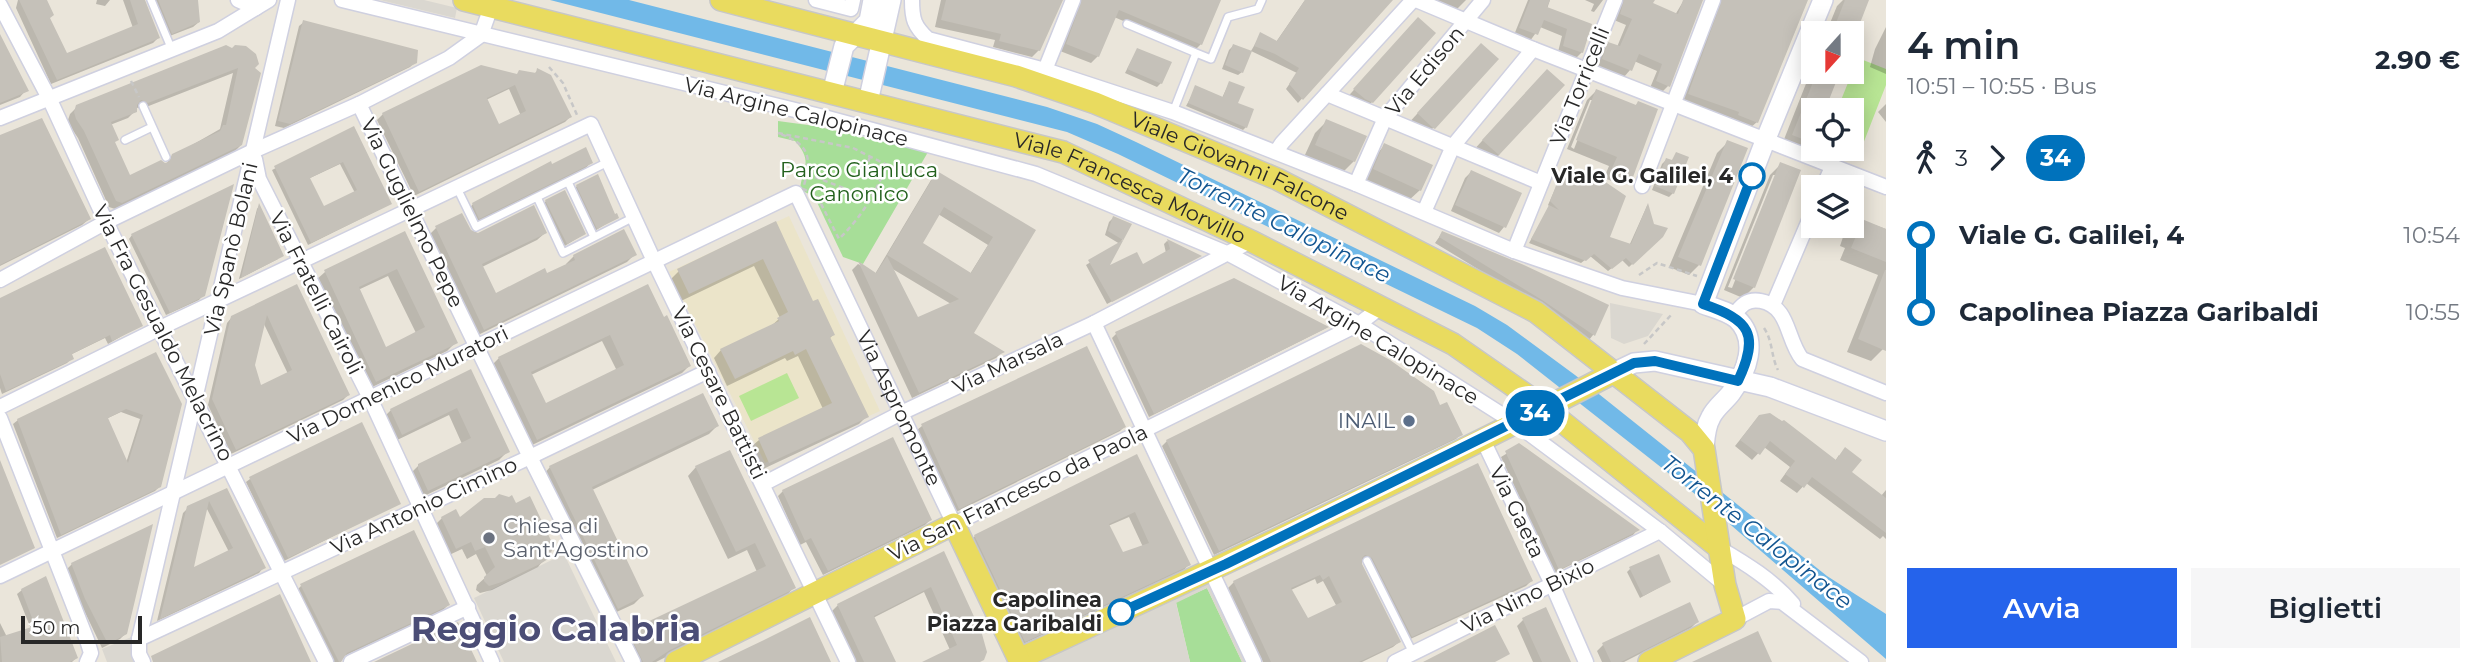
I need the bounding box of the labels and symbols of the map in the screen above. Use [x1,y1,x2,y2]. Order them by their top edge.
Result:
street label: Via Edison [1380,21,1469,121]
north arrow [1801,21,1864,84]
street label: Via Torricelli [1544,23,1615,149]
street label: Via Argine Calopinace [681,72,911,151]
street label: Viale Giovanni Falcone [1127,106,1353,226]
street label: Via Guglielmo Pepe [356,114,469,312]
street label: Viale Francesca Morvillo [1011,127,1250,249]
park label: Parco Gianluca Canonico [780,157,938,206]
street label: Via Spanò Bolani [198,160,263,338]
water label: Torrente Calopinace [1173,161,1395,289]
place label: Viale G. Galilei, 4 [1550,163,1734,188]
marker: Viale G. Galilei, 4 [1739,163,1765,189]
street label: Via Fra Gesualdo Melacrino [88,200,239,465]
street label: Via Fratelli Cairoli [265,207,368,378]
street label: Via Argine Calopinace [1273,270,1483,410]
street label: Via Cesare Battisti [667,302,772,483]
street label: Via Domenico Muratori [283,320,512,449]
street label: Via Aspromonte [852,326,947,490]
street label: Via Marsala [948,326,1067,399]
line badge: 34 [1504,390,1566,436]
place label: INAIL [1338,408,1396,433]
marker: INAIL [1401,413,1417,429]
street label: Via San Francesco da Paola [884,419,1152,566]
water label: Torrente Calopinace [1656,449,1858,615]
street label: Via Antonio Cimino [327,451,521,560]
street label: Via Gaeta [1484,462,1551,562]
place label: Chiesa di Sant'Agostino [503,513,649,562]
marker: Chiesa di Sant'Agostino [481,530,497,546]
street label: Via Nino Bixio [1457,553,1598,639]
place label: Capolinea Piazza Garibaldi [927,587,1102,636]
marker: Capolinea Piazza Garibaldi [1108,599,1134,625]
district label: Reggio Calabria [411,607,701,650]
scale bar [21,613,142,645]

